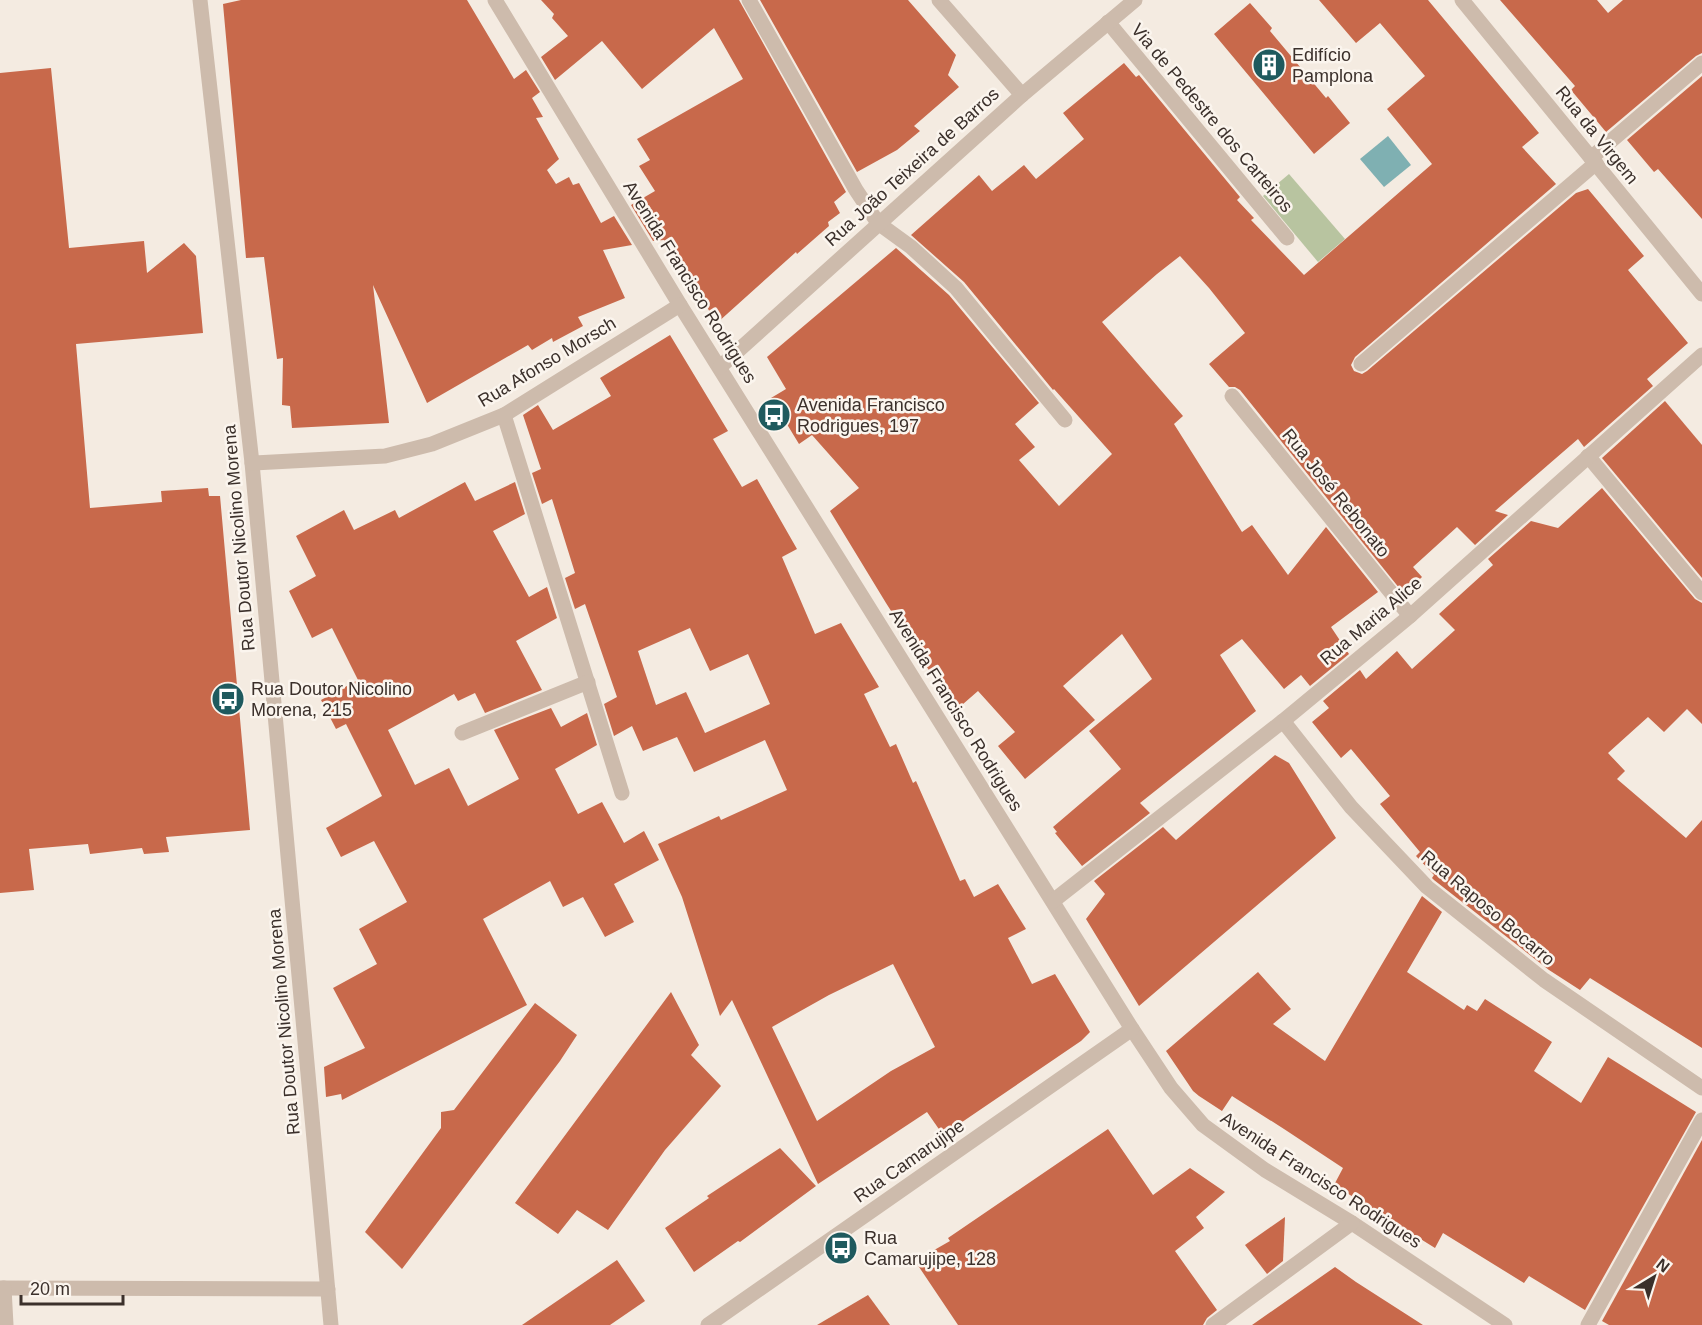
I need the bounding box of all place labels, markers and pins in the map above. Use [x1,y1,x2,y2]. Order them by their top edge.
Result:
place label: Edifício Pamplona [1292,45,1374,86]
building icon: Edifício Pamplona [1251,47,1287,83]
place label: Avenida Francisco Rodrigues, 197 [797,395,945,436]
bus stop icon: Avenida Francisco Rodrigues, 197 [756,397,792,433]
place label: Rua Doutor Nicolino Morena, 215 [251,679,412,720]
bus stop icon: Rua Doutor Nicolino Morena, 215 [210,681,246,717]
place label: Rua Camarujipe, 128 [864,1228,996,1269]
bus stop icon: Rua Camarujipe, 128 [823,1230,859,1266]

